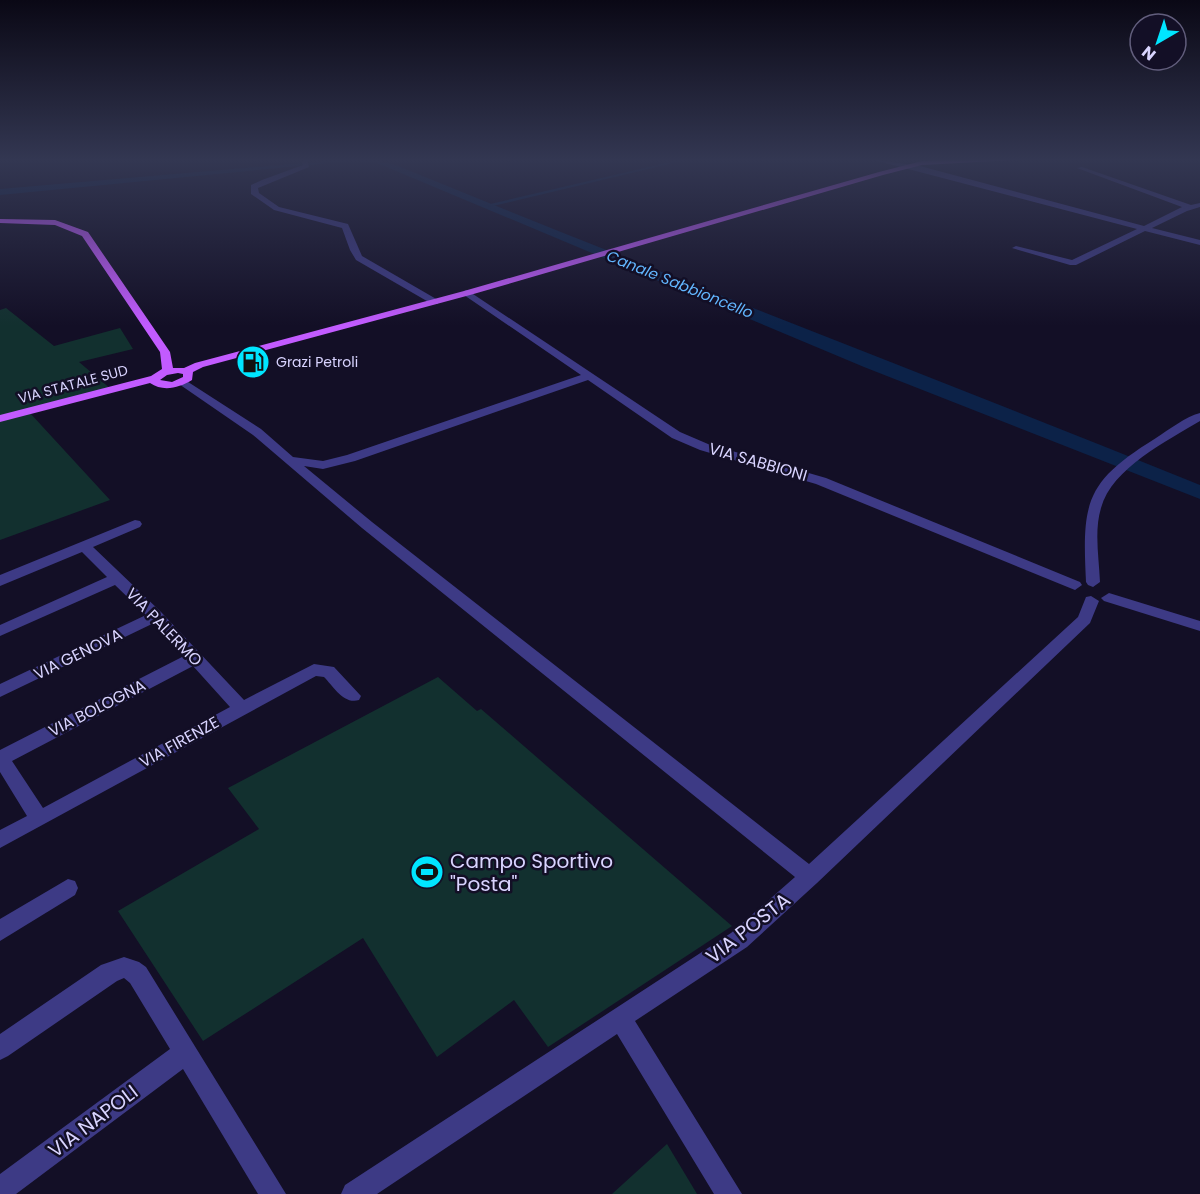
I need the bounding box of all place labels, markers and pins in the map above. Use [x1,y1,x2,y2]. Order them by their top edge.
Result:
fuel station icon: Grazi Petroli [235,344,271,380]
place label: Grazi Petroli [276,352,358,372]
place label: Campo Sportivo "Posta" [450,847,613,898]
sports icon: Campo Sportivo "Posta" [409,854,445,890]

